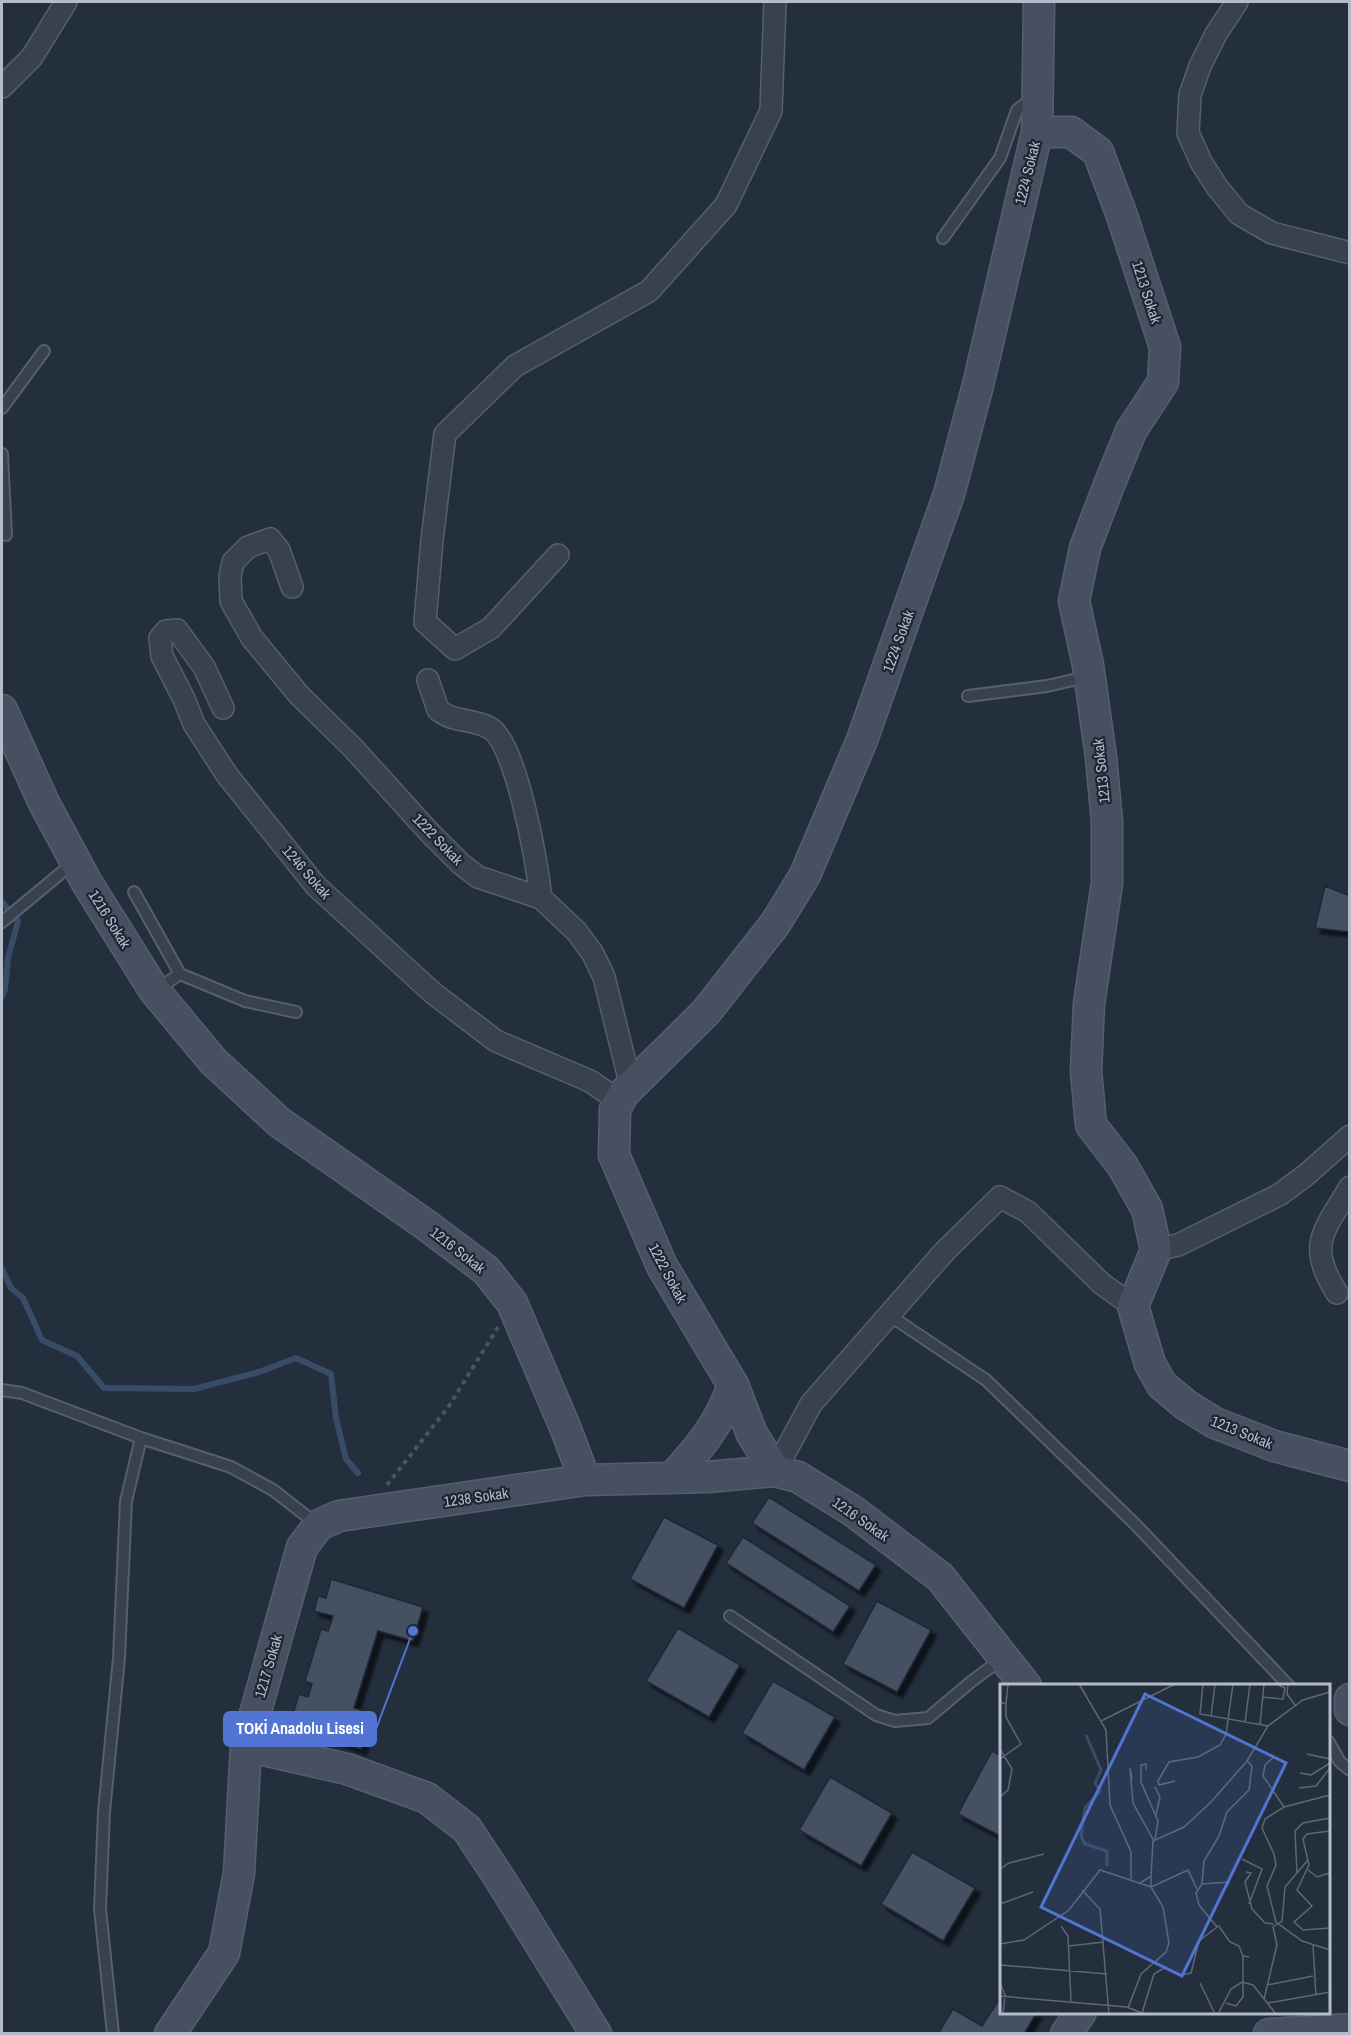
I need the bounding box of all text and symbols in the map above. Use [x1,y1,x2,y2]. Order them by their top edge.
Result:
street label: 1224 Sokak [1009,138,1045,207]
street label: 1213 Sokak [1127,258,1167,327]
street label: 1224 Sokak [877,606,919,675]
street label: 1213 Sokak [1087,737,1115,804]
street label: 1222 Sokak [408,808,469,870]
street label: 1246 Sokak [278,841,337,904]
street label: 1216 Sokak [84,886,137,953]
street label: 1216 Sokak [426,1222,491,1279]
street label: 1222 Sokak [643,1239,693,1307]
street label: 1213 Sokak [1208,1410,1277,1454]
street label: 1238 Sokak [442,1482,510,1512]
street label: 1216 Sokak [828,1492,894,1547]
street label: 1217 Sokak [249,1631,287,1700]
inset map [1000,1684,1330,2014]
callout: TOKİ Anadolu Lisesi [224,1712,376,1746]
text: TOKİ Anadolu Lisesi [236,1717,364,1739]

